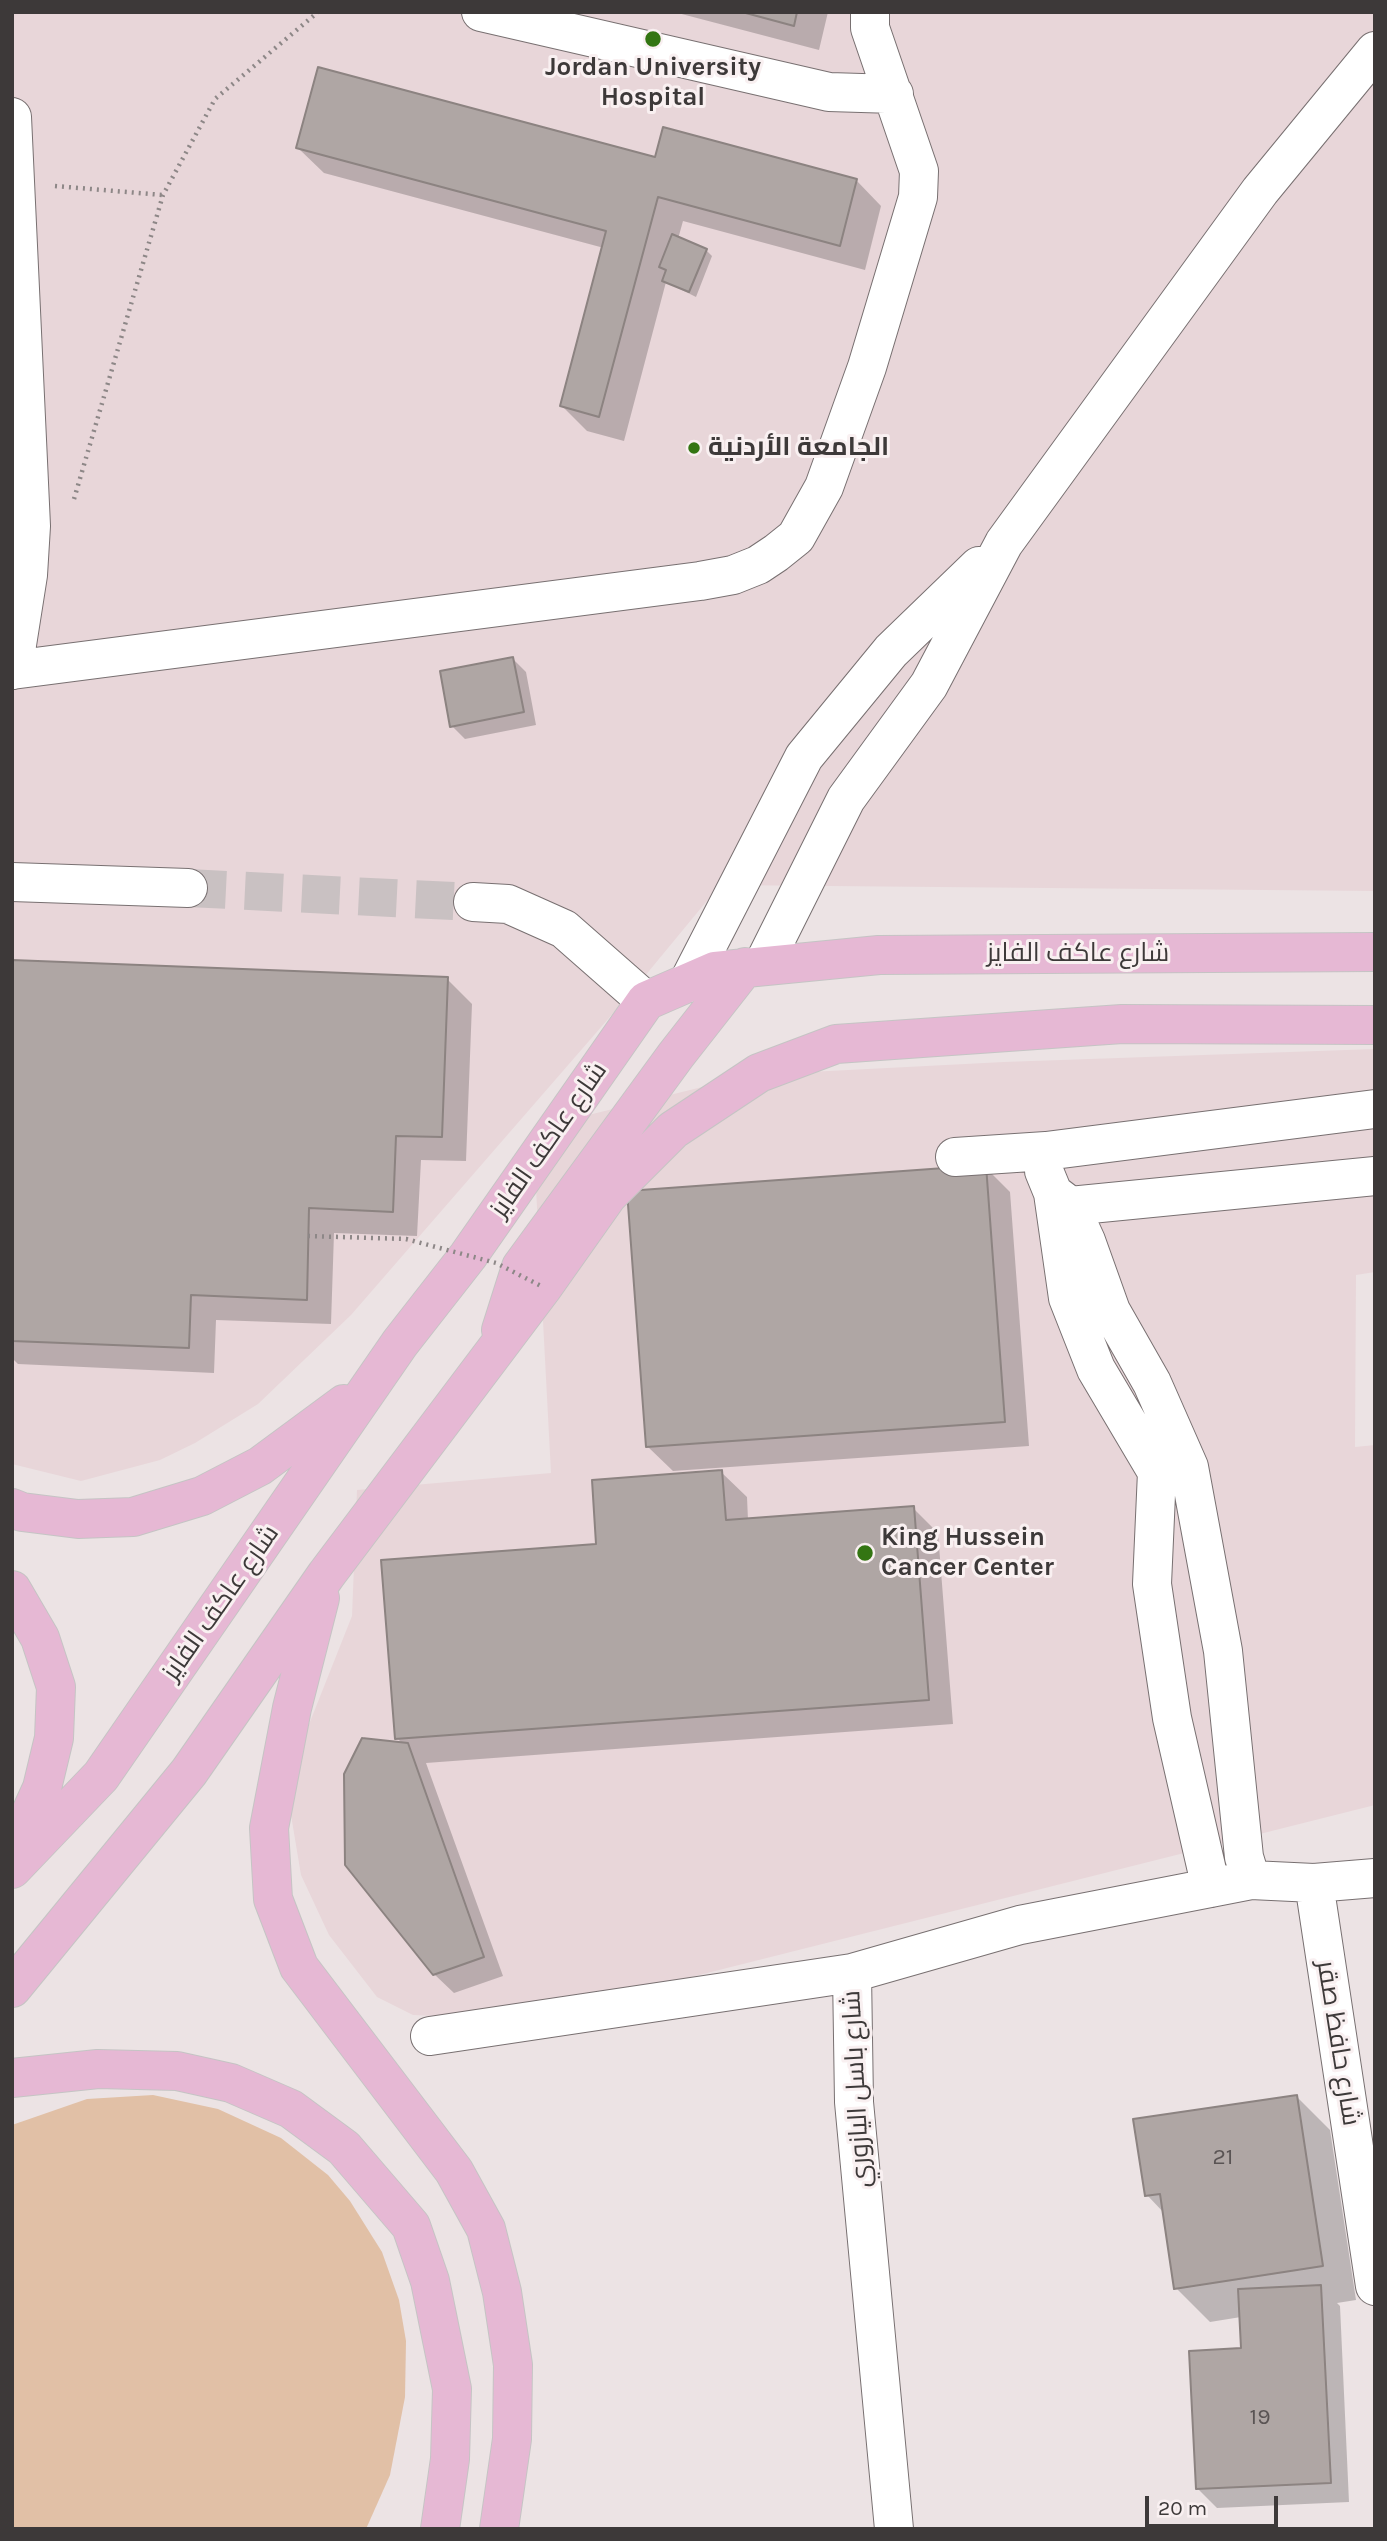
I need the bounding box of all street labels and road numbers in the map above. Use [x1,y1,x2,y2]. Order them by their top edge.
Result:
street label: شارع عاكف الفايز [987,938,1169,970]
street label: شارع عاكف الفايز [484,1056,614,1224]
street label: شارع عاكف الفايز [156,1519,286,1687]
street label: شارع حافظ صقر [1310,1958,1366,2128]
street label: شارع باسل اليازوري [836,1990,878,2188]

